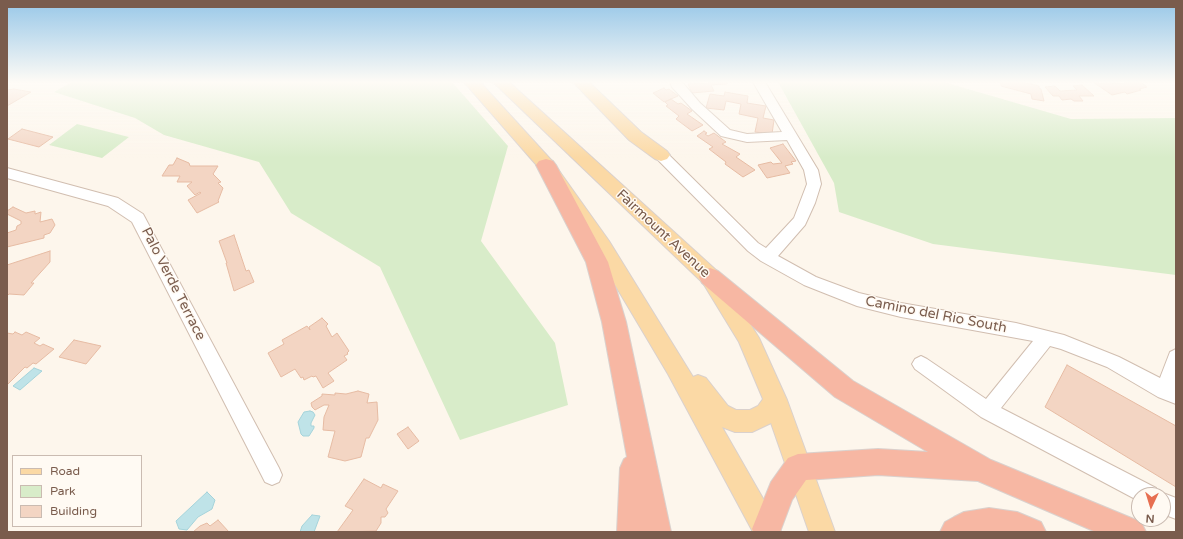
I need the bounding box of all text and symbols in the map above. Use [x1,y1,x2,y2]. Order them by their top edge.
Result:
street label: Fairmount Avenue [613,186,713,282]
street label: Palo Verde Terrace [137,225,209,343]
street label: Camino del Rio South [864,293,1008,337]
legend [12,455,142,527]
text: Road [50,464,80,478]
text: Park [50,484,76,498]
north arrow [1131,487,1171,527]
text: Building [50,504,97,518]
text: N [1145,512,1155,525]

